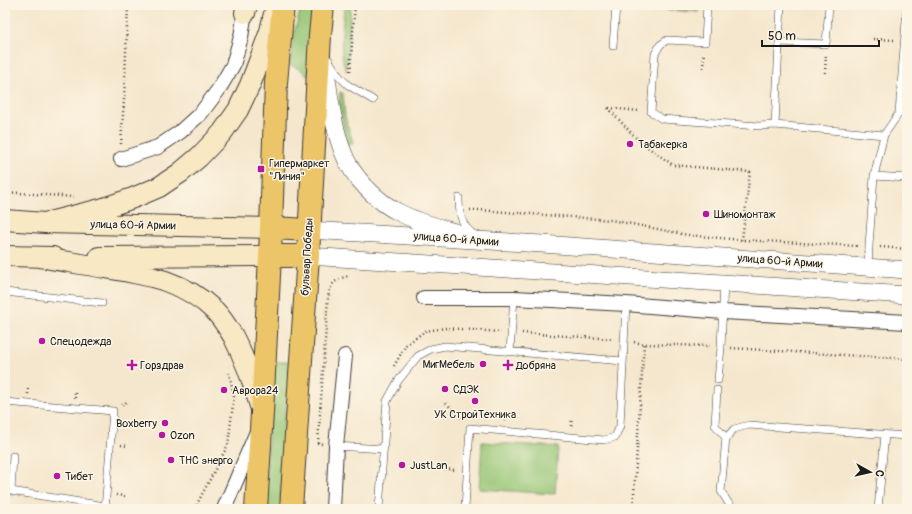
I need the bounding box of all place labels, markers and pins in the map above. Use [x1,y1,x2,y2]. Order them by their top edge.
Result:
place label: Табакерка [638,138,687,151]
marker: Табакерка [625,139,635,149]
place label: Гипермаркет "Линия" [269,157,330,183]
marker: Гипермаркет "Линия" [256,164,266,174]
place label: Шиномонтаж [714,208,776,221]
marker: Шиномонтаж [701,209,711,219]
place label: Спецодежда [50,335,111,348]
marker: Спецодежда [37,336,47,346]
place label: МигМебель [423,358,475,371]
place label: Горздрав [140,359,184,372]
marker: МигМебель [478,359,488,369]
place label: Добряна [515,359,556,372]
marker: Горздрав [127,360,137,370]
marker: Добряна [503,360,513,370]
place label: СДЭК [453,383,479,396]
place label: Аврора24 [232,384,279,397]
marker: СДЭК [440,384,450,394]
marker: Аврора24 [219,385,229,395]
marker: УК СтройТехника [470,396,480,406]
place label: УК СтройТехника [434,408,516,421]
place label: Boxberry [116,417,157,430]
marker: Boxberry [160,418,170,428]
place label: Ozon [170,429,195,442]
marker: Ozon [157,430,167,440]
place label: ТНС энерго [179,454,233,467]
marker: ТНС энерго [166,455,176,465]
place label: JustLan [410,459,447,472]
marker: JustLan [397,460,407,470]
place label: Тибет [65,470,94,483]
marker: Тибет [52,471,62,481]

